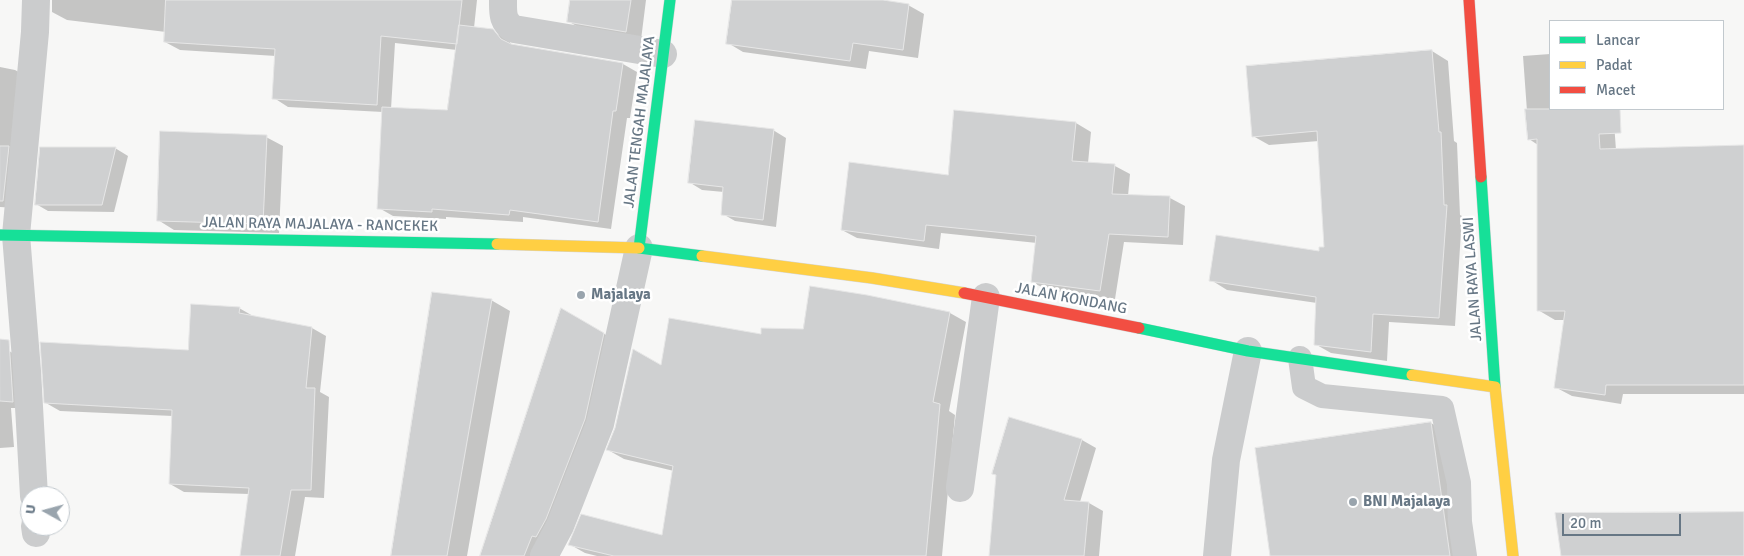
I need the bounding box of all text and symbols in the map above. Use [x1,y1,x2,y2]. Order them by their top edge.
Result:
legend [1549,20,1724,110]
text: Lancar [1596,31,1640,49]
street label: JALAN TENGAH MAJALAYA [620,35,660,209]
text: Padat [1596,56,1632,74]
text: Macet [1596,81,1635,99]
street label: JALAN RAYA MAJALAYA - RANCEKEK [202,214,438,236]
street label: JALAN RAYA LASWI [1460,216,1486,342]
street label: JALAN KONDANG [1014,279,1128,319]
place label: Majalaya [591,286,651,304]
marker: Majalaya [575,289,587,301]
north arrow [20,486,70,536]
place label: BNI Majalaya [1363,493,1450,511]
marker: BNI Majalaya [1347,496,1359,508]
text: U [22,504,40,515]
scale bar [1564,504,1683,536]
text: 20 m [1570,514,1601,532]

